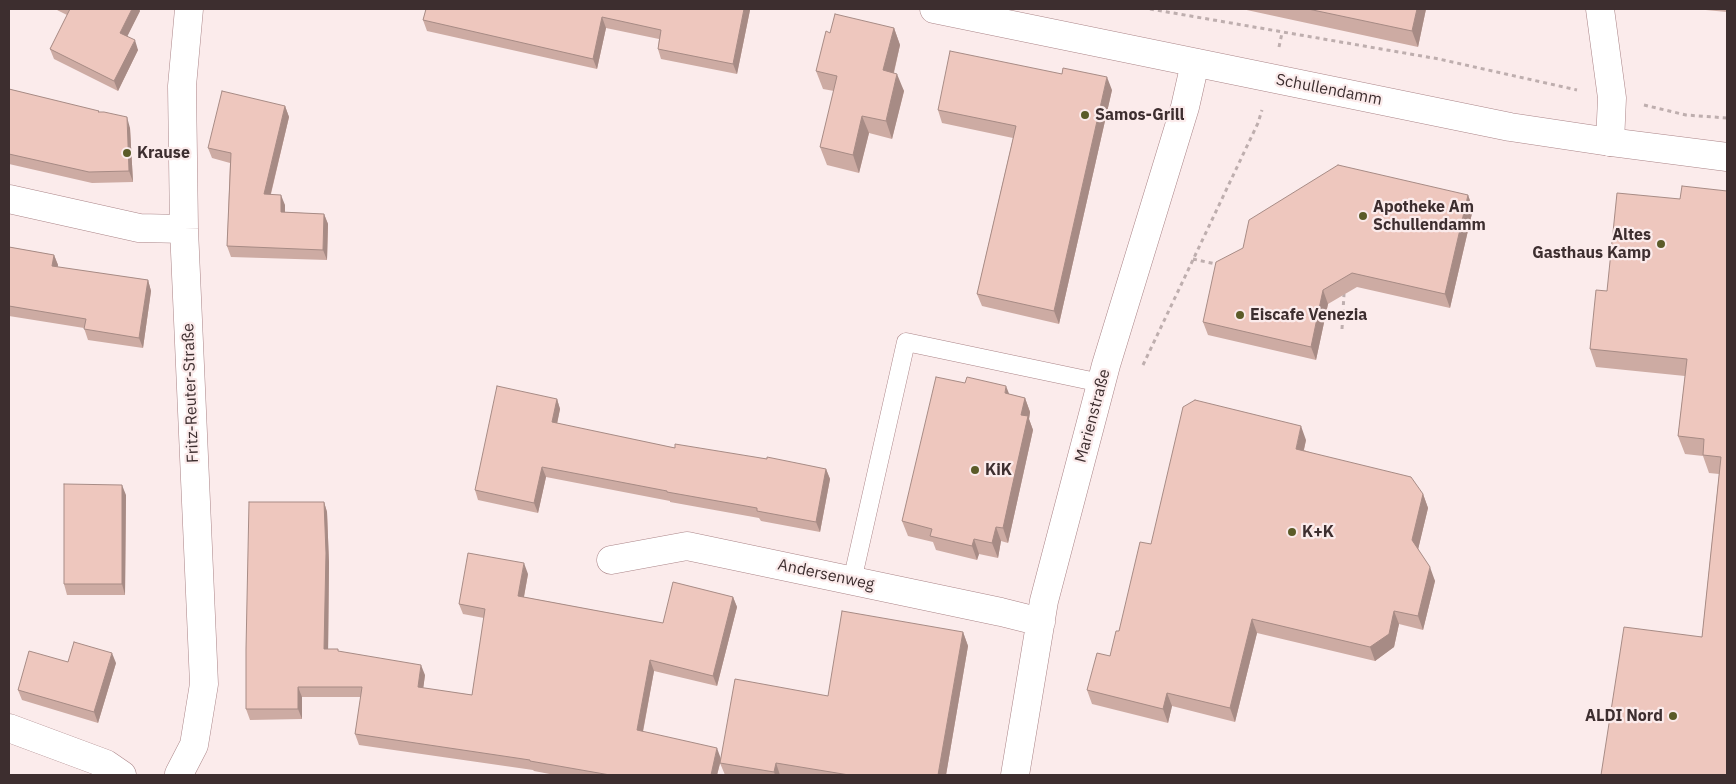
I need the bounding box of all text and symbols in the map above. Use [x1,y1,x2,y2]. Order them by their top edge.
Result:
street label: Schullendamm [1274,70,1384,110]
place label: Samos-Grill [1095,105,1184,125]
marker: Samos-Grill [1079,109,1091,121]
place label: Krause [137,143,190,163]
marker: Krause [121,147,133,159]
place label: Apotheke Am Schullendamm [1373,197,1486,235]
marker: Apotheke Am Schullendamm [1357,210,1369,222]
place label: Altes Gasthaus Kamp [1532,225,1651,263]
marker: Altes Gasthaus Kamp [1655,238,1667,250]
place label: Eiscafe Venezia [1250,305,1367,325]
marker: Eiscafe Venezia [1234,309,1246,321]
street label: Fritz-Reuter-Straße [179,323,203,463]
street label: Marienstraße [1071,367,1115,465]
place label: KiK [985,460,1012,480]
marker: KiK [969,464,981,476]
place label: K+K [1302,522,1334,542]
marker: K+K [1286,526,1298,538]
street label: Andersenweg [776,555,876,595]
place label: ALDI Nord [1585,706,1663,726]
marker: ALDI Nord [1667,710,1679,722]

